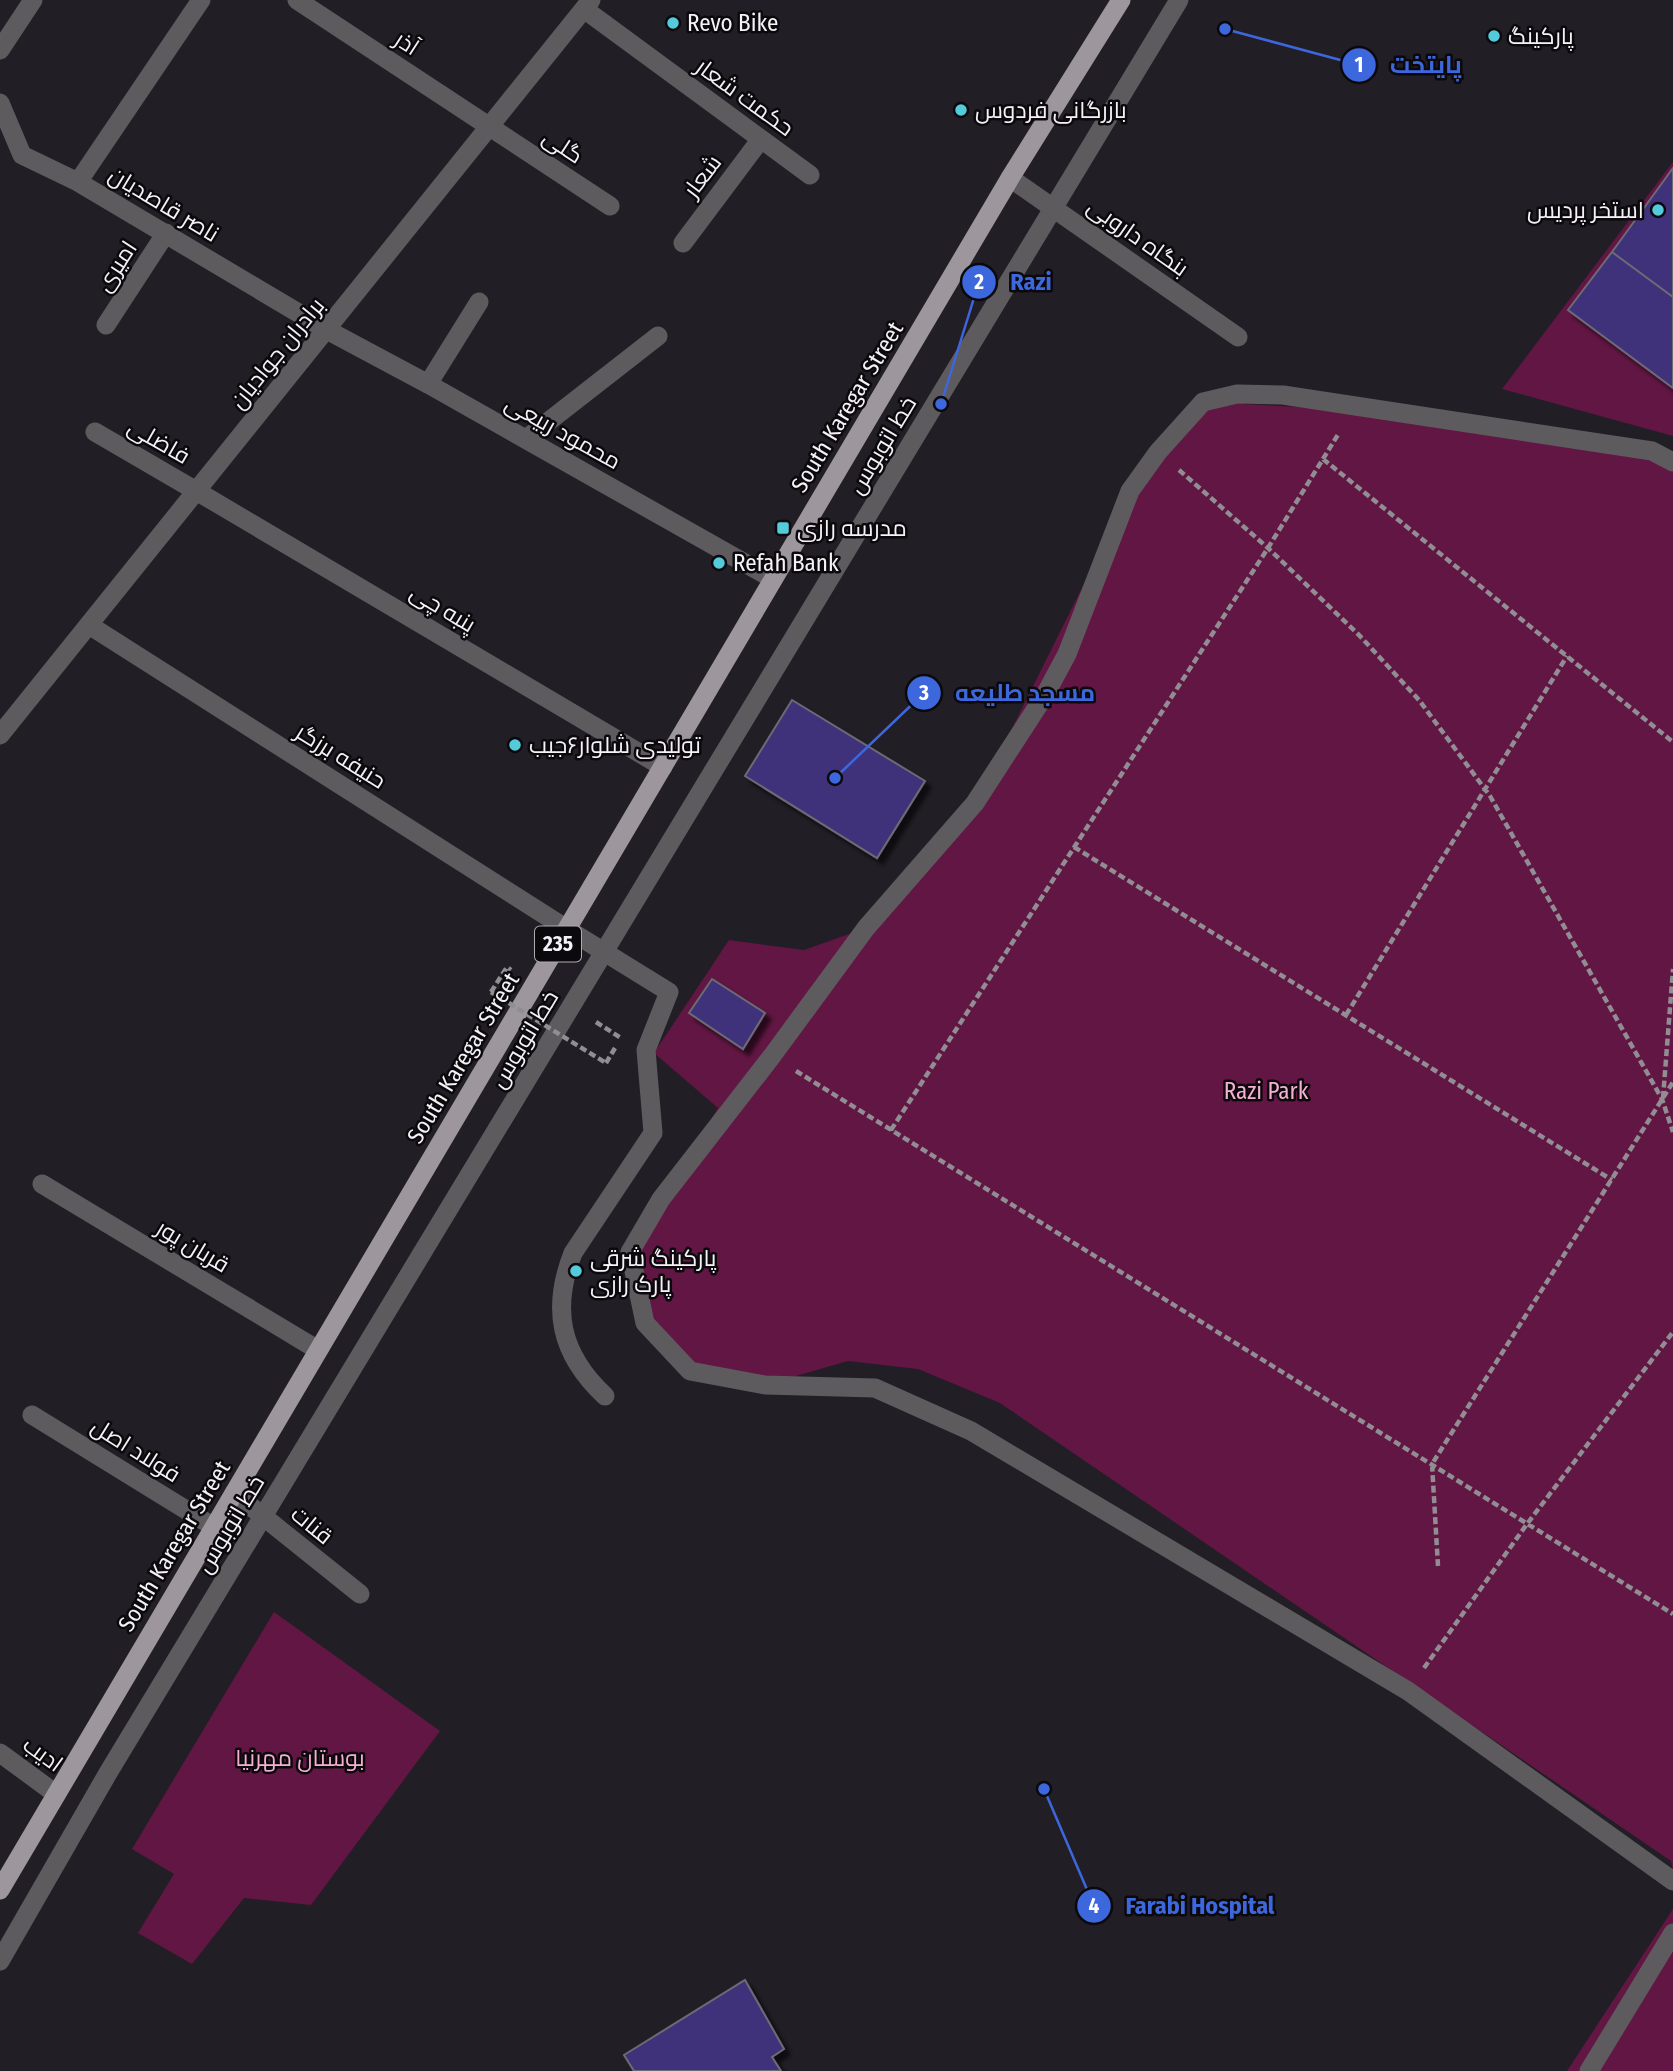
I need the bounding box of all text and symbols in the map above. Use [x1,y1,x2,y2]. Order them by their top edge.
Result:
place label: Revo Bike [687,9,778,37]
marker: Revo Bike [665,15,681,31]
place label: پارکینگ [1508,22,1574,51]
street label: آذر [388,24,424,61]
marker: پارکینگ [1486,28,1502,44]
callout: پایتخت [1341,42,1476,87]
street label: حکمت شعار [689,51,799,142]
text: پایتخت [1390,51,1462,82]
text: 1 [1355,52,1363,78]
place label: بازرگانی فردوس [975,96,1127,124]
marker: بازرگانی فردوس [953,102,969,118]
street label: گلی [537,123,589,169]
street label: شعار [676,149,727,205]
street label: ناصر قاصدیان [104,160,224,248]
street label: بنگاه داروبی [1082,192,1194,282]
place label: استخر پردیس [1527,196,1644,225]
marker: استخر پردیس [1650,202,1666,218]
street label: امیری [89,235,143,297]
callout: Razi [961,260,1066,305]
text: Razi [1010,268,1052,296]
text: 2 [973,269,984,295]
street label: برادران جوادیان [224,292,330,414]
street label: South Karegar Street [785,316,909,497]
street label: محمود ربیعی [500,389,626,475]
street label: خط اتوبوس [842,391,922,499]
street label: فاضلی [123,412,195,470]
place label: مدرسه رازی [797,514,907,542]
marker: مدرسه رازی [775,520,791,536]
place label: Refah Bank [733,549,839,577]
marker: Refah Bank [711,555,727,571]
street label: پنبه چی [405,578,481,639]
callout: مسجد طلیعه [906,670,1109,715]
text: مسجد طلیعه [955,679,1095,707]
text: 3 [918,680,929,706]
street label: حنیفه برزگر [289,716,391,795]
place label: تولیدی شلوار۶جیب [529,731,701,759]
marker: تولیدی شلوار۶جیب [507,737,523,753]
road number: 235 [535,926,581,962]
street label: South Karegar Street [401,967,525,1148]
street label: خط اتوبوس [484,985,564,1093]
park label: Razi Park [1224,1077,1309,1105]
street label: قربان پور [149,1212,234,1279]
place label: پارکینگ شرقی پارک رازی [590,1244,716,1299]
marker: پارکینگ شرقی پارک رازی [568,1263,584,1279]
street label: فولاد اصل [86,1412,186,1488]
street label: South Karegar Street [112,1455,236,1636]
street label: خط اتوبوس [190,1470,270,1578]
street label: قنات [285,1500,339,1550]
street label: ادیب [18,1730,68,1778]
park label: بوستان مهرنیا [235,1744,365,1772]
callout: Farabi Hospital [1076,1883,1288,1928]
text: Farabi Hospital [1126,1892,1275,1920]
text: 4 [1089,1893,1100,1919]

